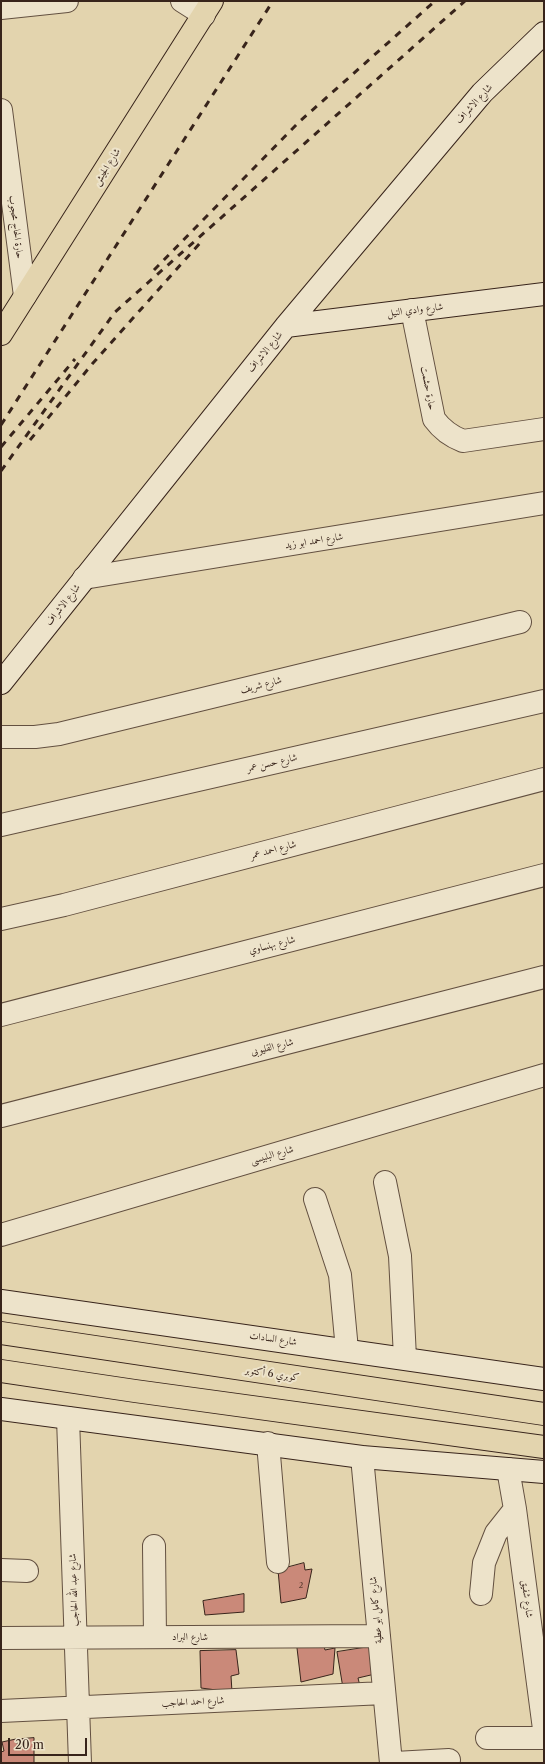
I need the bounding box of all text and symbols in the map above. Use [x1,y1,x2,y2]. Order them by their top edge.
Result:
street label: شارع الاشراف [453,82,495,126]
street label: شارع الجيش [91,146,123,188]
street label: حارة الحاج محجوب [6,195,26,259]
street label: شارع وادي النيل [386,301,444,319]
street label: شارع الاشراف [245,329,285,375]
street label: حارة حشمت [418,365,438,411]
street label: شارع احمد ابو زيد [284,531,344,551]
street label: شارع الاشراف [43,582,83,628]
street label: شارع شريف [239,674,283,696]
street label: شارع حسن عمر [246,751,298,775]
street label: شارع احمد عمر [249,838,297,862]
street label: شارع بهنساوي [248,933,296,957]
street label: شارع القليوبى [249,1036,295,1058]
street label: شارع البلبيسى [249,1143,295,1167]
street label: شارع السادات [248,1330,298,1348]
street label: كوبري 6 أكتوبر [244,1364,300,1384]
street label: شارع عبد الله الحاجب [67,1553,81,1627]
street label: شارع كامل ابو عطية [367,1576,385,1644]
street label: شارع شفيق [519,1579,535,1619]
house number: 2 [299,1581,303,1591]
street label: شارع البراد [172,1631,208,1643]
street label: شارع احمد الحاجب [161,1694,225,1710]
scale bar [10,1730,89,1756]
text: 20 m [15,1737,44,1752]

